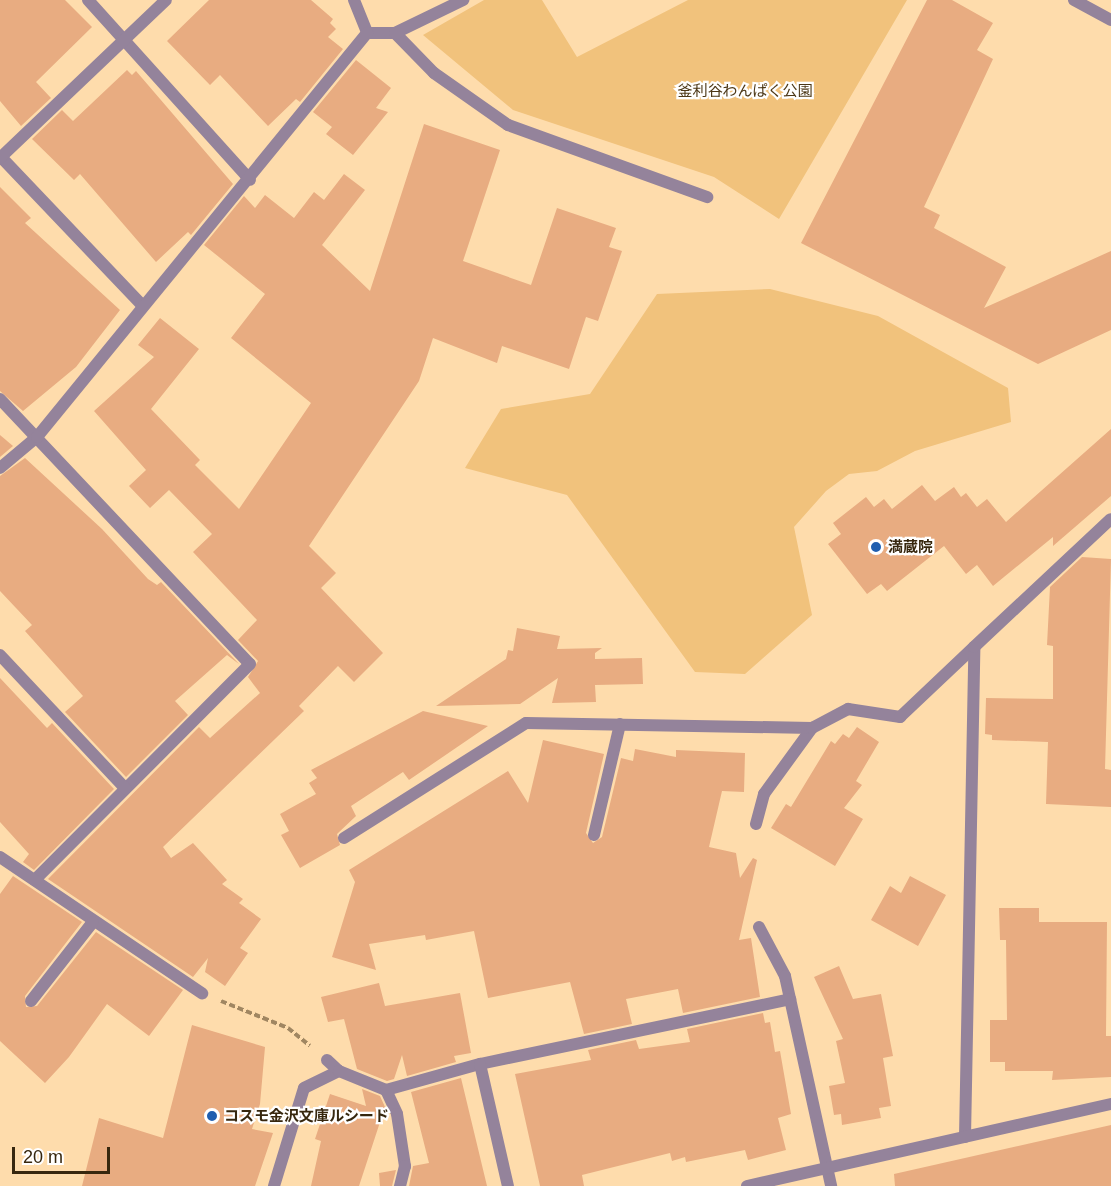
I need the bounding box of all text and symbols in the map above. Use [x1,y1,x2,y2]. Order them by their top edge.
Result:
park label: 釜利谷わんぱく公園 [678,82,812,100]
place label: 満蔵院 [888,538,933,556]
marker: 満蔵院 [869,540,883,554]
place label: コスモ金沢文庫ルシード [224,1107,389,1125]
marker: コスモ金沢文庫ルシード [205,1109,219,1123]
scale bar [15,1135,112,1173]
text: 20 m [23,1147,63,1167]

